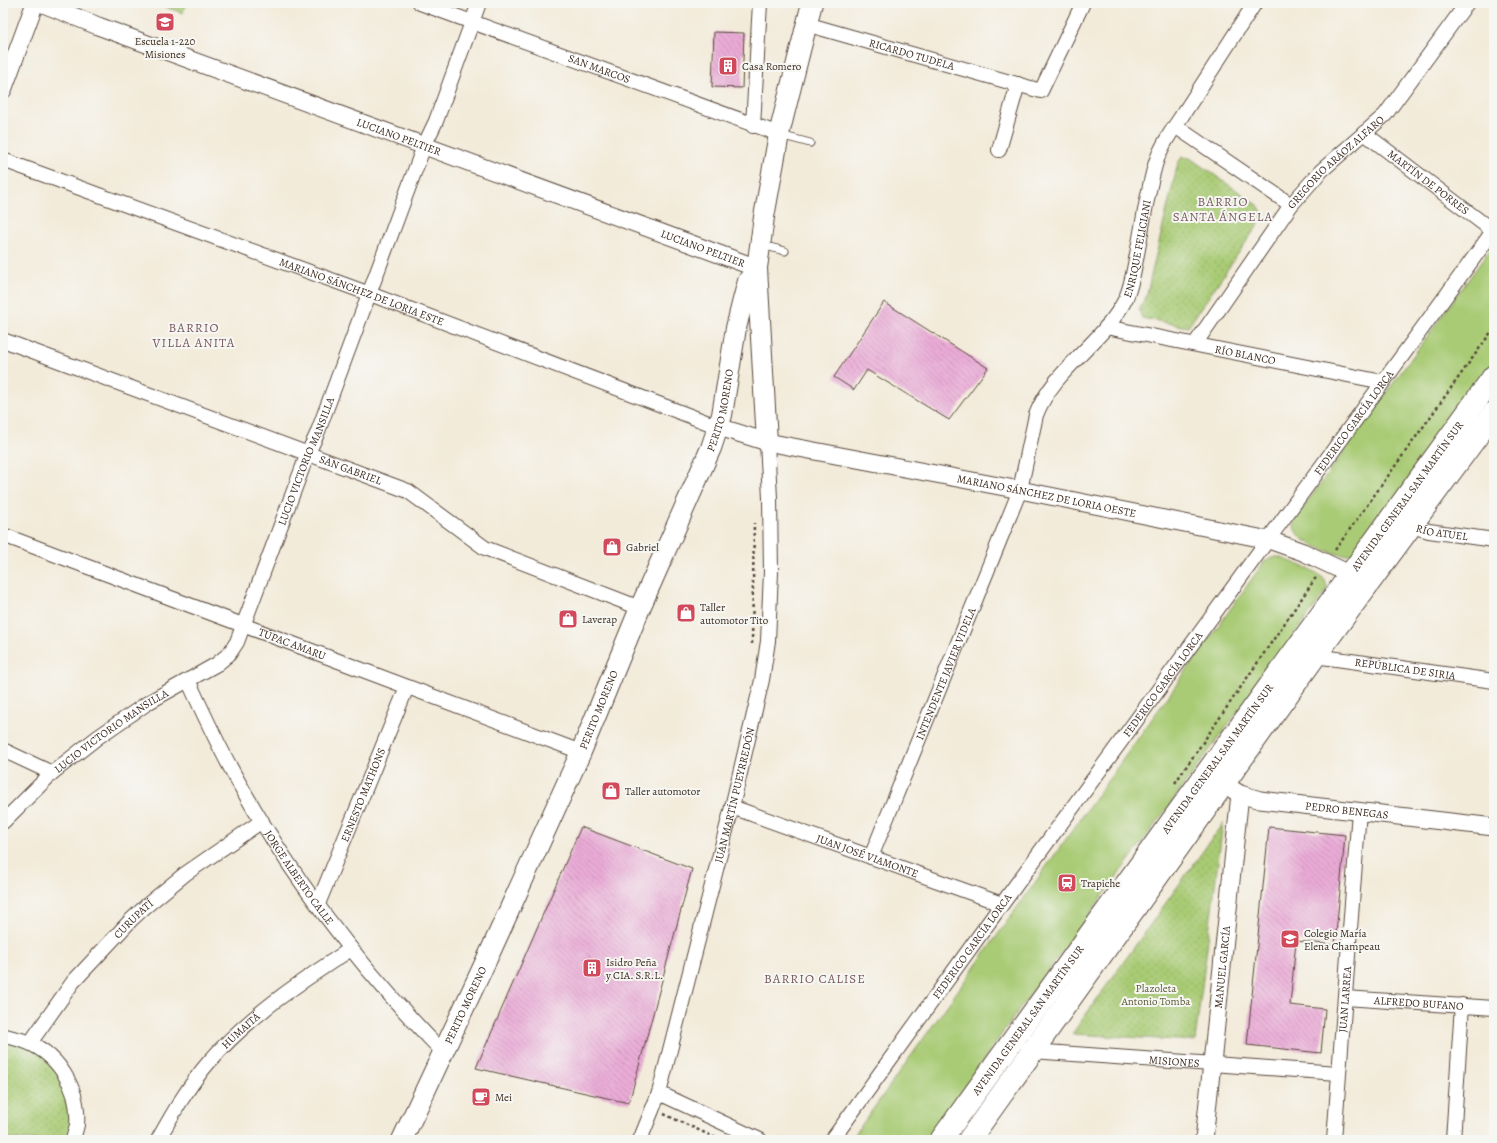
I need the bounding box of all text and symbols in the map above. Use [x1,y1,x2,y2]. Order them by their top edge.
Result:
school or university icon: Escuela 1-220 Misiones [154,11,176,33]
place label: Escuela 1-220 Misiones [135,34,195,62]
street label: RICARDO TUDELA [867,35,957,74]
street label: SAN MARCOS [566,51,633,87]
building icon: Casa Romero [717,55,739,77]
place label: Casa Romero [742,59,802,74]
street label: GREGORIO ARÁOZ ALFARO [1284,112,1388,212]
street label: LUCIANO PELTIER [354,115,443,159]
street label: MARTÍN DE PORRES [1384,147,1472,218]
district label: BARRIO SANTA ÁNGELA [1173,193,1273,225]
street label: ENRIQUE FELICIANI [1120,198,1155,300]
street label: LUCIANO PELTIER [659,226,747,271]
street label: MARIANO SÁNCHEZ DE LORIA ESTE [277,254,446,329]
district label: BARRIO VILLA ANITA [152,319,235,351]
street label: RÍO BLANCO [1213,342,1277,369]
street label: FEDERICO GARCÍA LORCA [1311,367,1398,478]
street label: PERITO MORENO [703,368,737,454]
street label: LUCIO VICTORIO MANSILLA [274,395,338,528]
street label: AVENIDA GENERAL SAN MARTÍN SUR [1348,418,1467,575]
street label: SAN GABRIEL [317,452,384,489]
street label: MARIANO SÁNCHEZ DE LORIA OESTE [956,471,1137,521]
street label: RÍO ATUEL [1414,521,1469,544]
shop icon: Gabriel [601,536,623,558]
place label: Gabriel [626,540,659,555]
place label: Taller automotor Tito [700,600,769,628]
shop icon: Taller automotor Tito [675,602,697,624]
street label: INTENDENTE JAVIER VIDELA [912,605,980,742]
shop icon: Laverap [557,608,579,630]
place label: Laverap [582,612,617,627]
street label: TÚPAC AMARU [256,625,328,664]
street label: FEDERICO GARCÍA LORCA [1120,628,1207,740]
street label: REPÚBLICA DE SIRIA [1354,655,1457,684]
street label: PERITO MORENO [576,668,622,752]
street label: AVENIDA GENERAL SAN MARTÍN SUR [1158,681,1277,838]
street label: LUCIO VICTORIO MANSILLA [51,686,171,777]
street label: JUAN MARTÍN PUEYRREDÓN [711,726,759,865]
street label: ERNESTO MATHONS [337,746,389,844]
shop icon: Taller automotor [600,780,622,802]
place label: Taller automotor [625,784,700,799]
street label: PEDRO BENEGAS [1304,798,1389,823]
street label: JORGE ALBERTO CALLE [261,828,337,928]
street label: JUAN JOSÉ VIAMONTE [814,831,920,881]
station icon: Trapiche [1056,872,1078,894]
place label: Trapiche [1081,876,1120,891]
street label: FEDERICO GARCÍA LORCA [929,890,1016,1002]
street label: CURUPATÍ [110,896,157,942]
street label: MANUEL GARCÍA [1211,924,1234,1009]
place label: Colegio María Elena Champeau [1304,926,1380,954]
school or university icon: Colegio María Elena Champeau [1279,928,1301,950]
street label: AVENIDA GENERAL SAN MARTÍN SUR [968,942,1088,1099]
place label: Isidro Peña y CIA. S.R.L. [605,955,663,983]
building icon: Isidro Peña y CIA. S.R.L. [581,957,603,979]
street label: PERITO MORENO [441,964,491,1047]
street label: JUAN LARREA [1335,965,1355,1033]
district label: BARRIO CALISE [764,970,866,987]
park label: Plazoleta Antonio Tomba [1121,981,1191,1009]
street label: ALFREDO BUFANO [1373,993,1464,1014]
street label: HUMAITÁ [218,1009,264,1052]
street label: MISIONES [1148,1052,1200,1071]
cafe icon: Mei [470,1086,492,1108]
place label: Mei [495,1090,512,1105]

